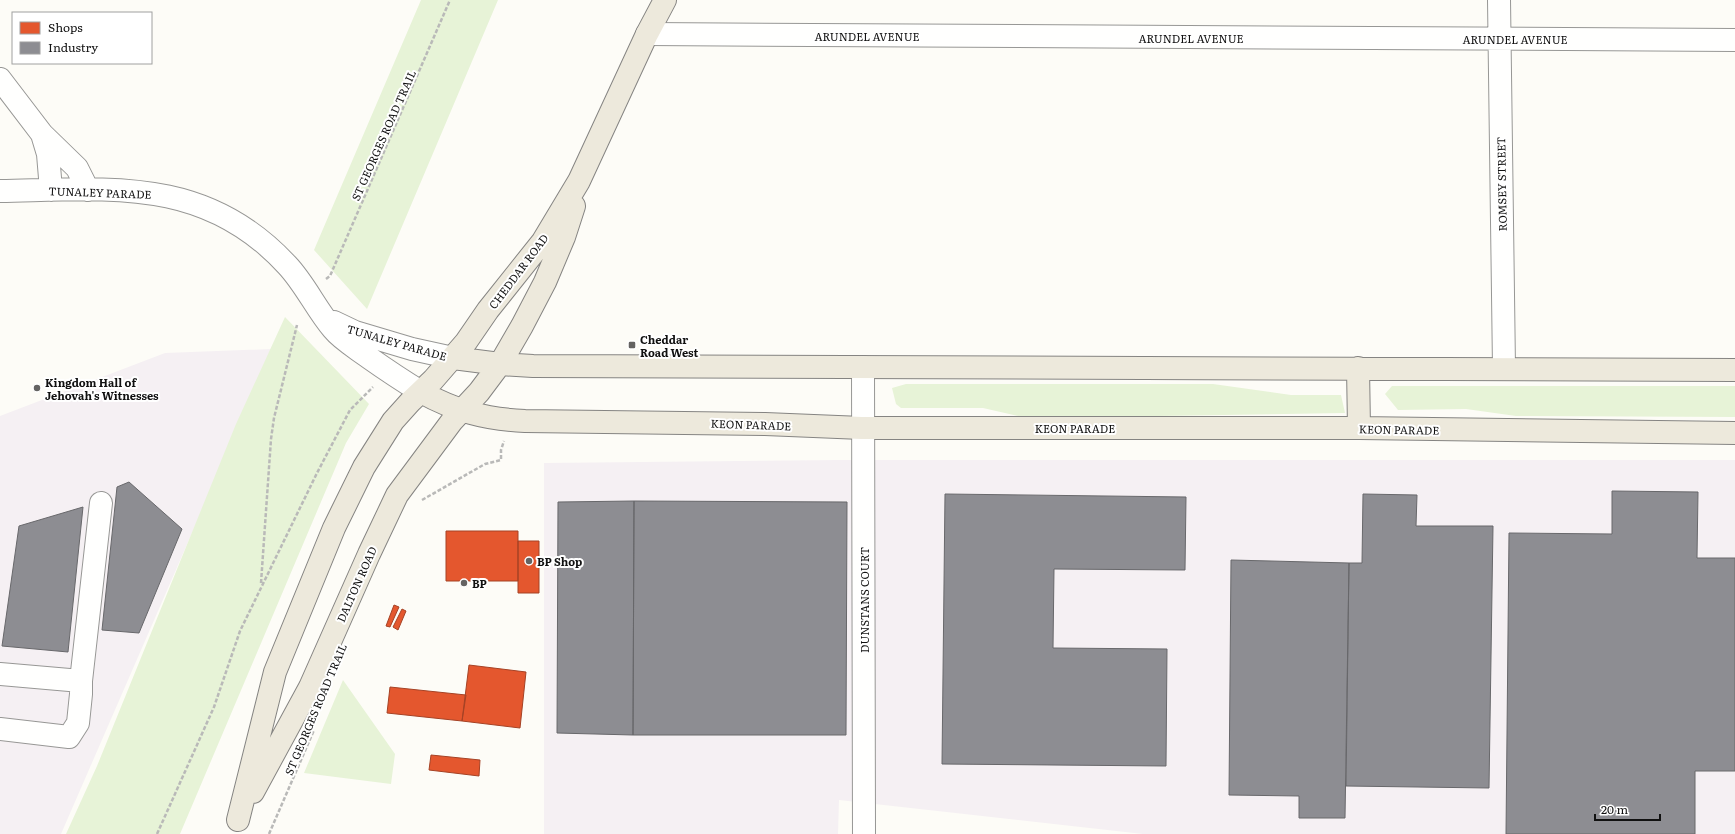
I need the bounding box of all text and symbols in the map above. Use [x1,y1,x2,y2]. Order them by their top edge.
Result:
legend [12,12,152,64]
text: Shops [48,18,83,36]
street label: ARUNDEL AVENUE [814,28,920,44]
street label: ARUNDEL AVENUE [1138,30,1244,46]
street label: ARUNDEL AVENUE [1462,31,1568,47]
text: Industry [48,38,98,56]
street label: ST GEORGES ROAD TRAIL [347,67,419,203]
street label: ROMSEY STREET [1492,137,1510,231]
street label: TUNALEY PARADE [48,182,152,202]
street label: CHEDDAR ROAD [484,230,552,312]
street label: TUNALEY PARADE [345,320,449,364]
place label: Cheddar Road West [640,331,698,360]
marker: Cheddar Road West [627,340,637,350]
place label: Kingdom Hall of Jehovah's Witnesses [45,374,159,403]
marker: Kingdom Hall of Jehovah's Witnesses [32,383,42,393]
street label: KEON PARADE [710,415,792,433]
street label: KEON PARADE [1035,420,1115,436]
street label: KEON PARADE [1359,420,1439,438]
street label: DALTON ROAD [332,544,380,624]
street label: DUNSTANS COURT [856,547,872,653]
place label: BP Shop [537,553,582,569]
marker: BP Shop [524,556,534,566]
place label: BP [472,575,487,591]
marker: BP [459,578,469,588]
street label: ST GEORGES ROAD TRAIL [280,641,350,777]
scale bar [1595,796,1660,822]
text: 20 m [1601,800,1628,818]

